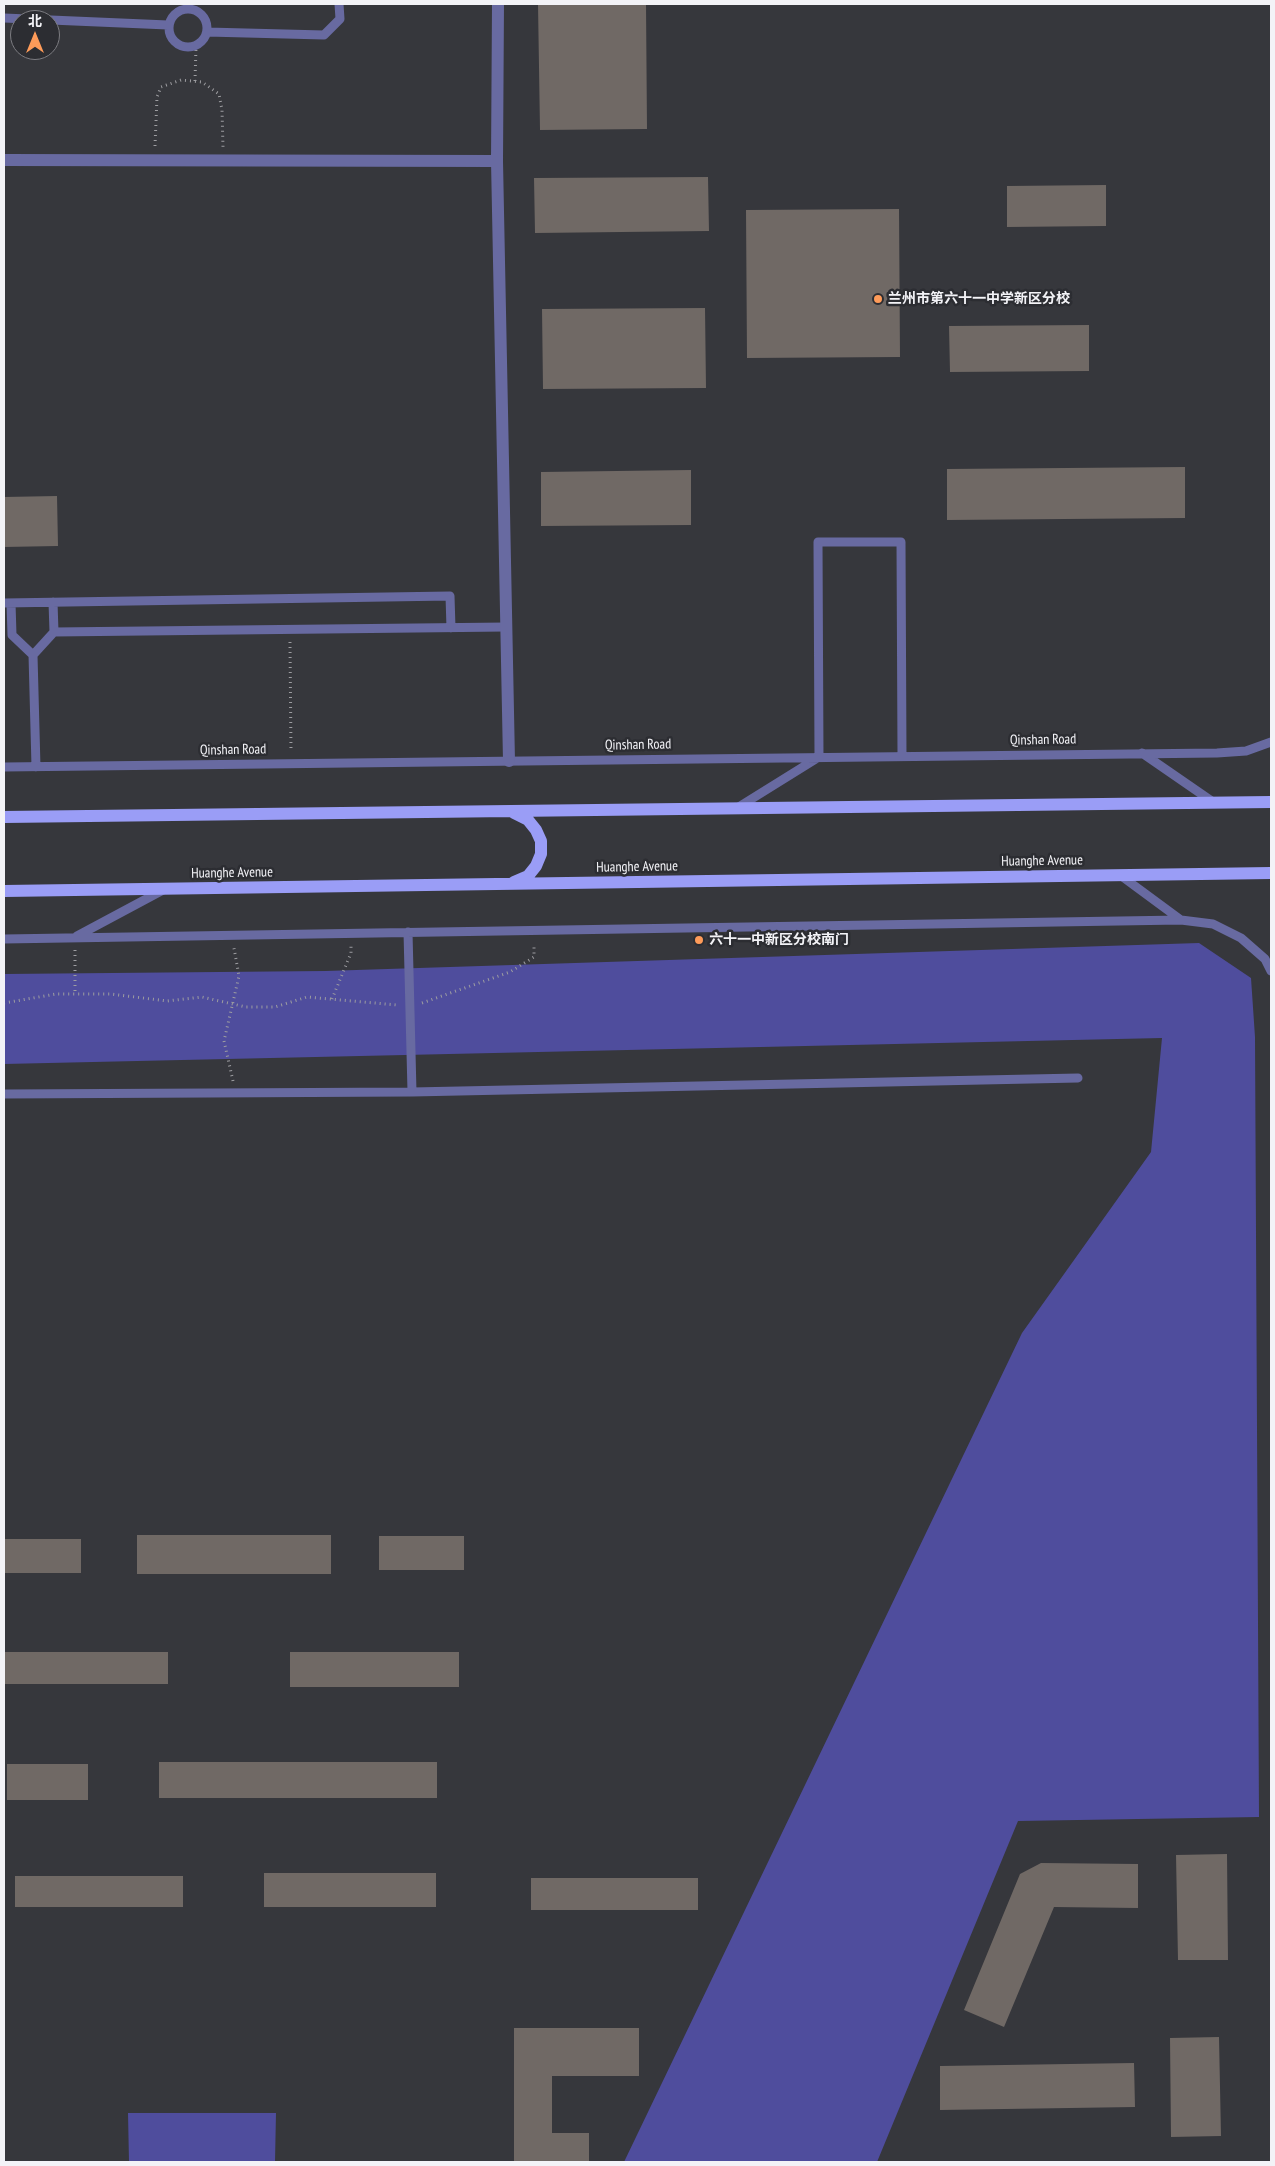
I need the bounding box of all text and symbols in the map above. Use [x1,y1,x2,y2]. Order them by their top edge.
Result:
north arrow [10,10,60,60]
text: 北 [28,12,42,30]
place label: 兰州市第六十一中学新区分校 [888,291,1070,307]
marker: 兰州市第六十一中学新区分校 [872,293,884,305]
street label: Qinshan Road [1010,731,1076,749]
street label: Qinshan Road [605,736,671,754]
street label: Qinshan Road [200,741,266,759]
street label: Huanghe Avenue [1001,852,1083,870]
street label: Huanghe Avenue [596,858,678,876]
street label: Huanghe Avenue [191,864,273,882]
place label: 六十一中新区分校南门 [709,932,849,948]
marker: 六十一中新区分校南门 [693,934,705,946]

